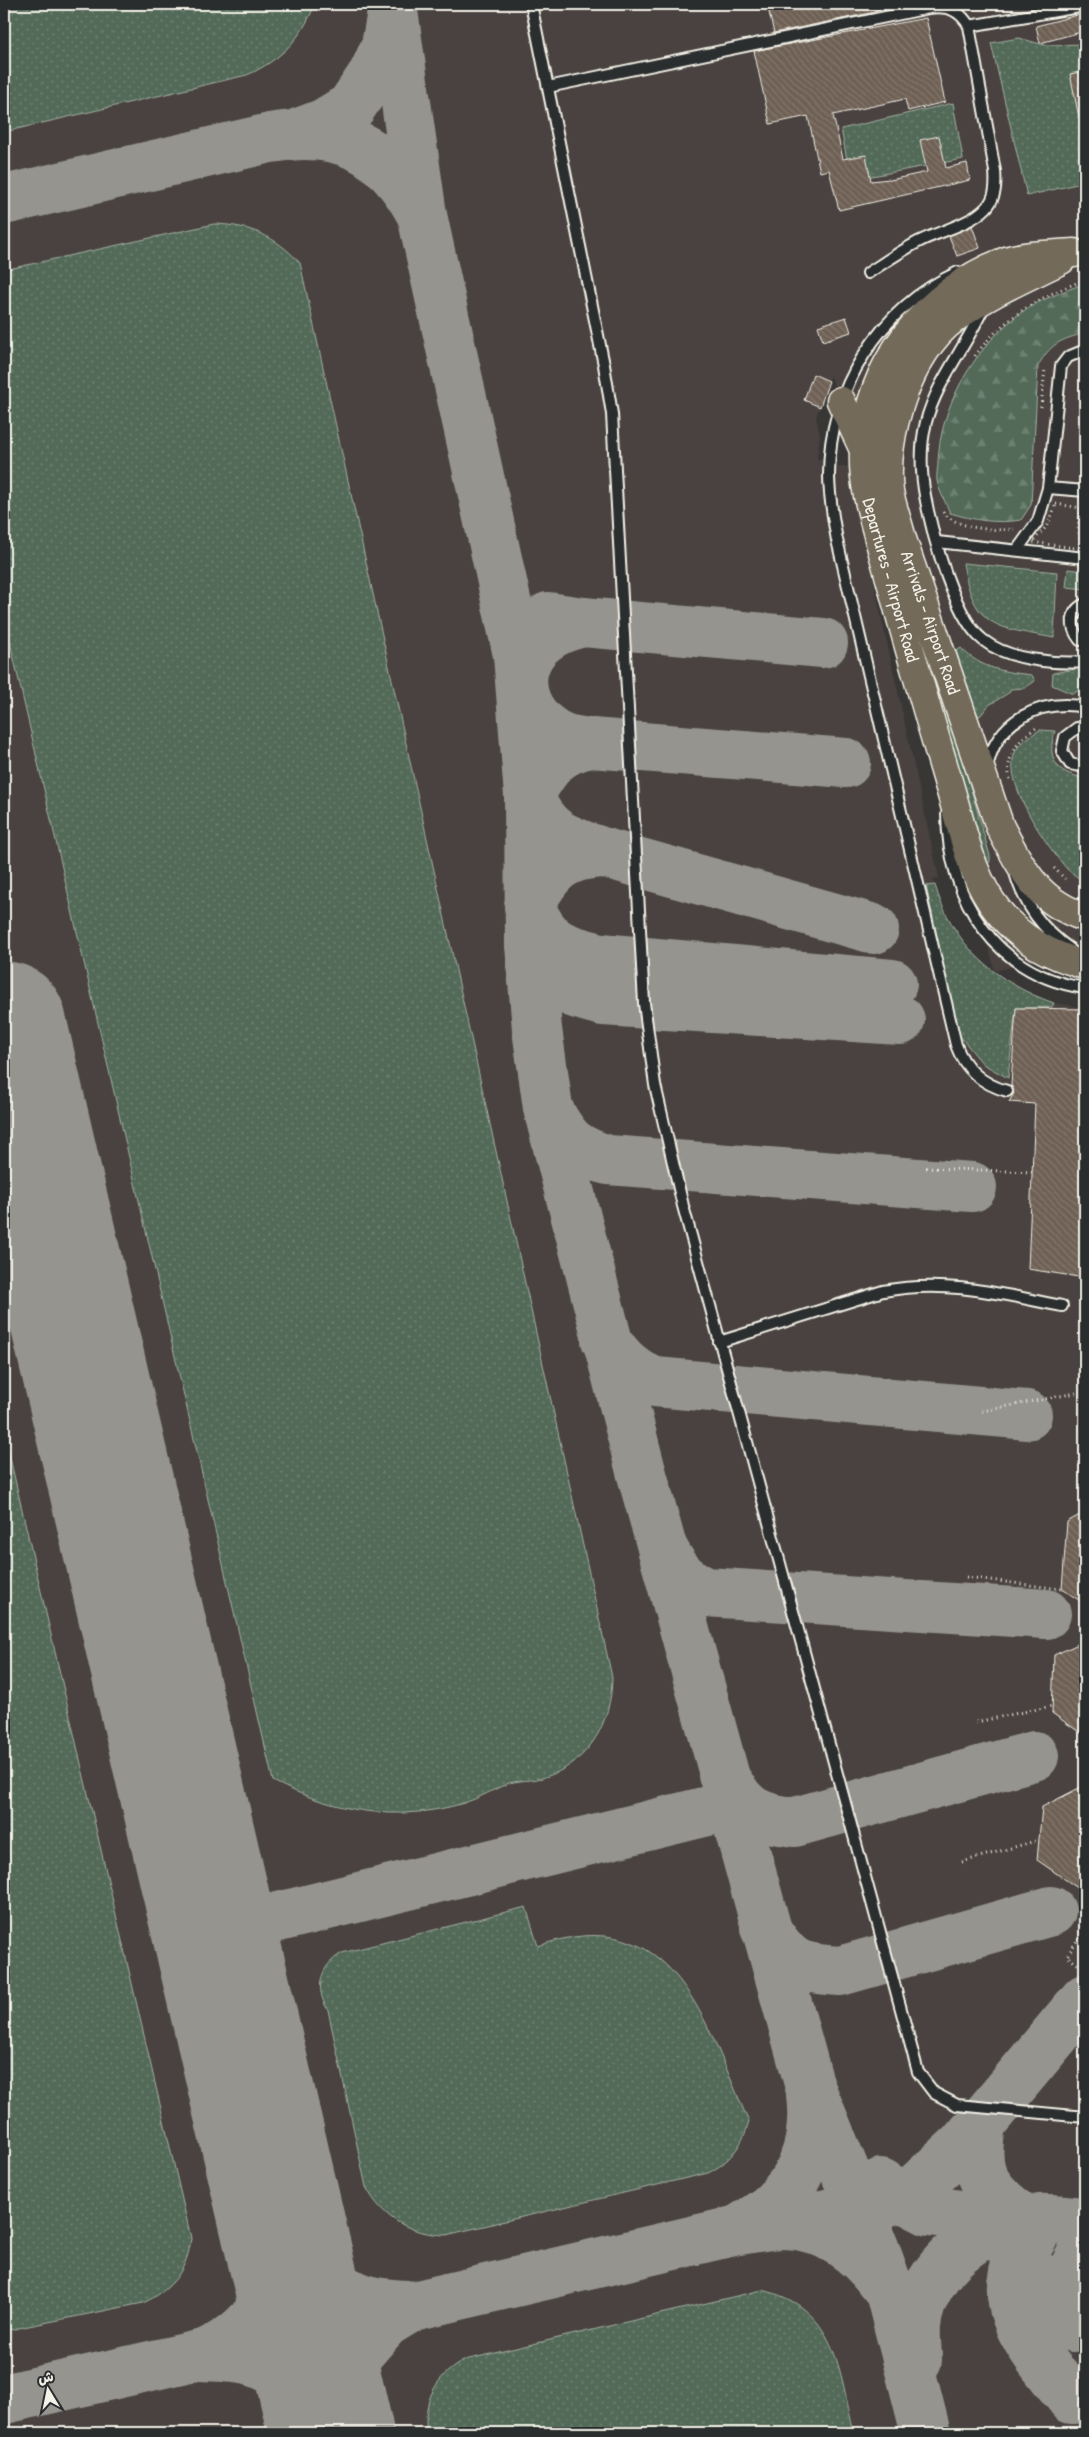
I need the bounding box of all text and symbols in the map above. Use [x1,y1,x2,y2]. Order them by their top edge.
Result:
street label: Departures - Airport Road [857,496,926,665]
street label: Arrivals - Airport Road [895,547,967,697]
north arrow [22,2364,72,2414]
text: ش [36,2366,55,2387]

